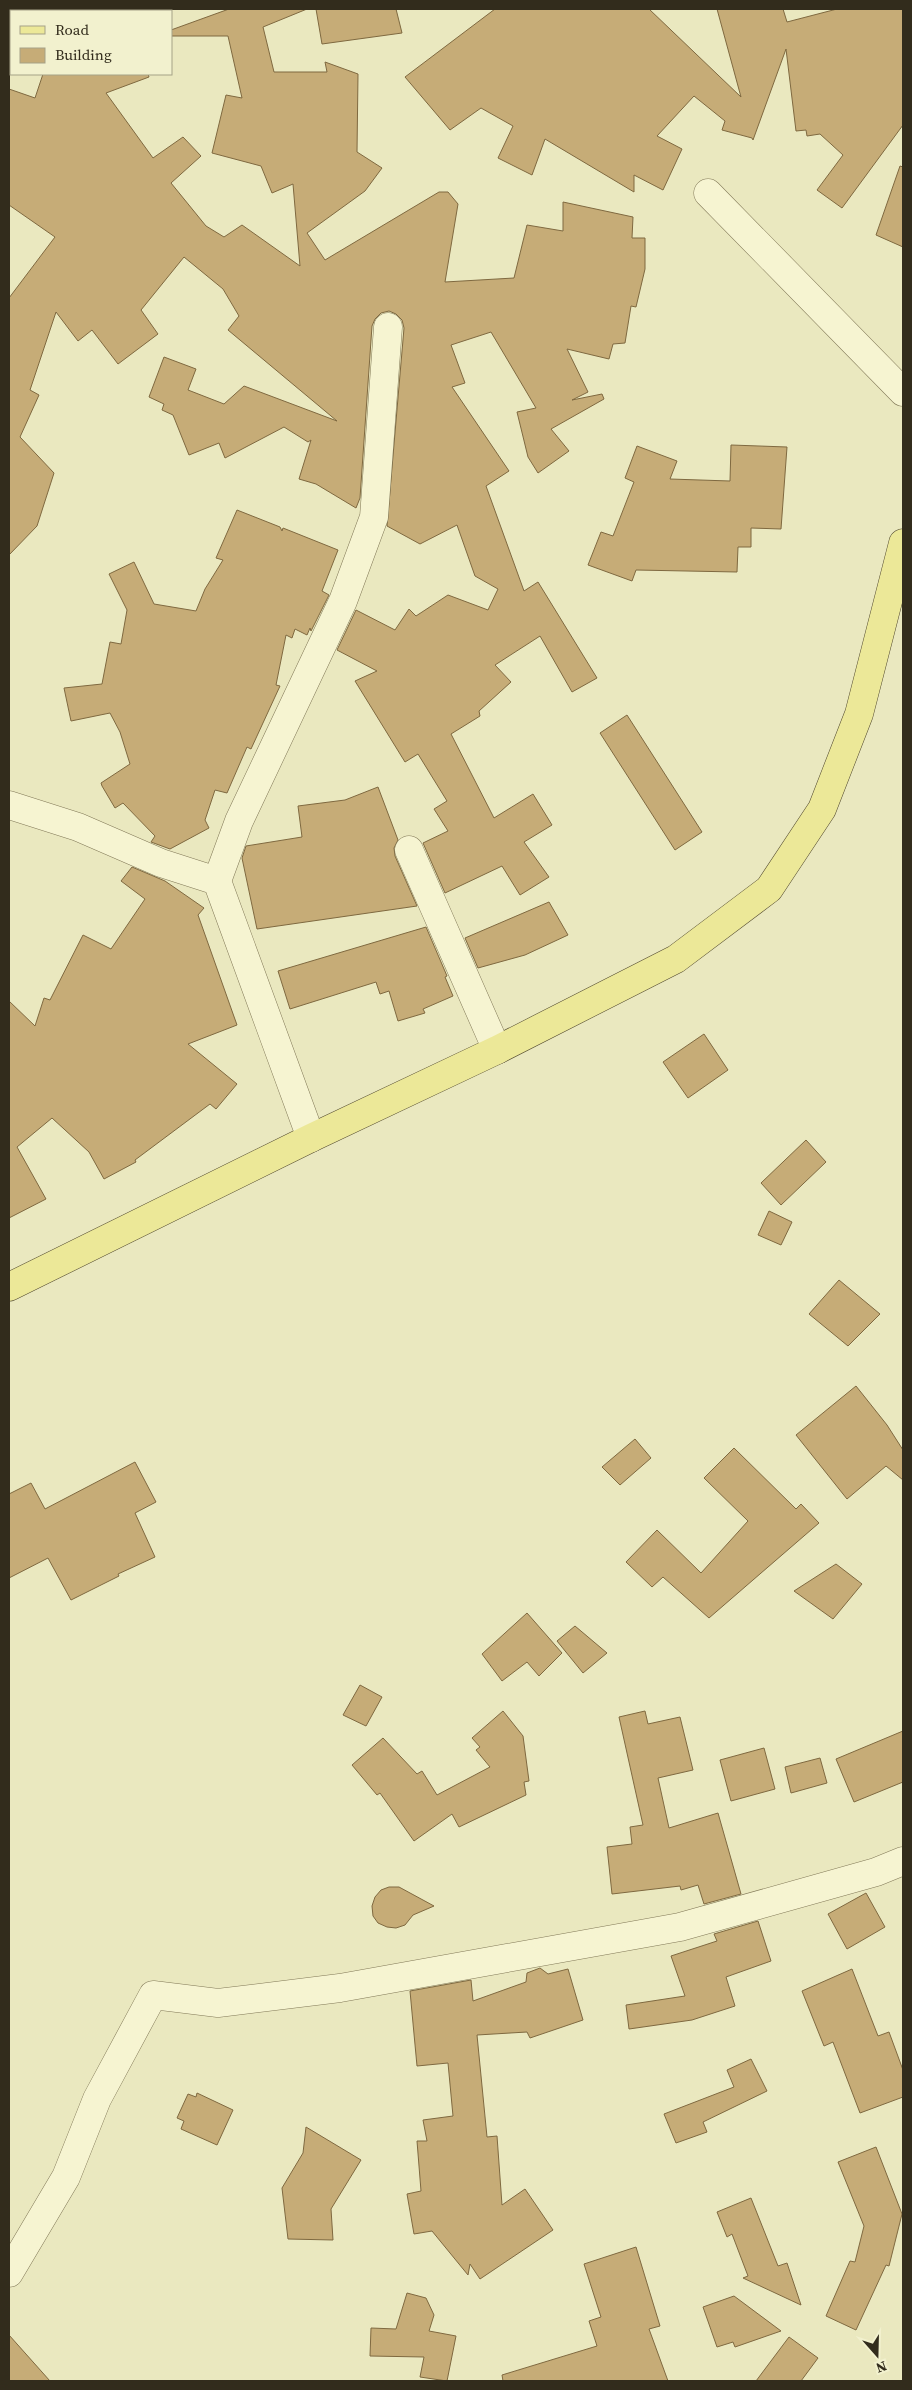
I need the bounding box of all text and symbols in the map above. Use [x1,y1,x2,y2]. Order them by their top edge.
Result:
legend [10,10,172,75]
text: Road [55,19,89,40]
text: Building [55,44,112,65]
north arrow [852,2330,902,2380]
text: N [873,2356,890,2378]

